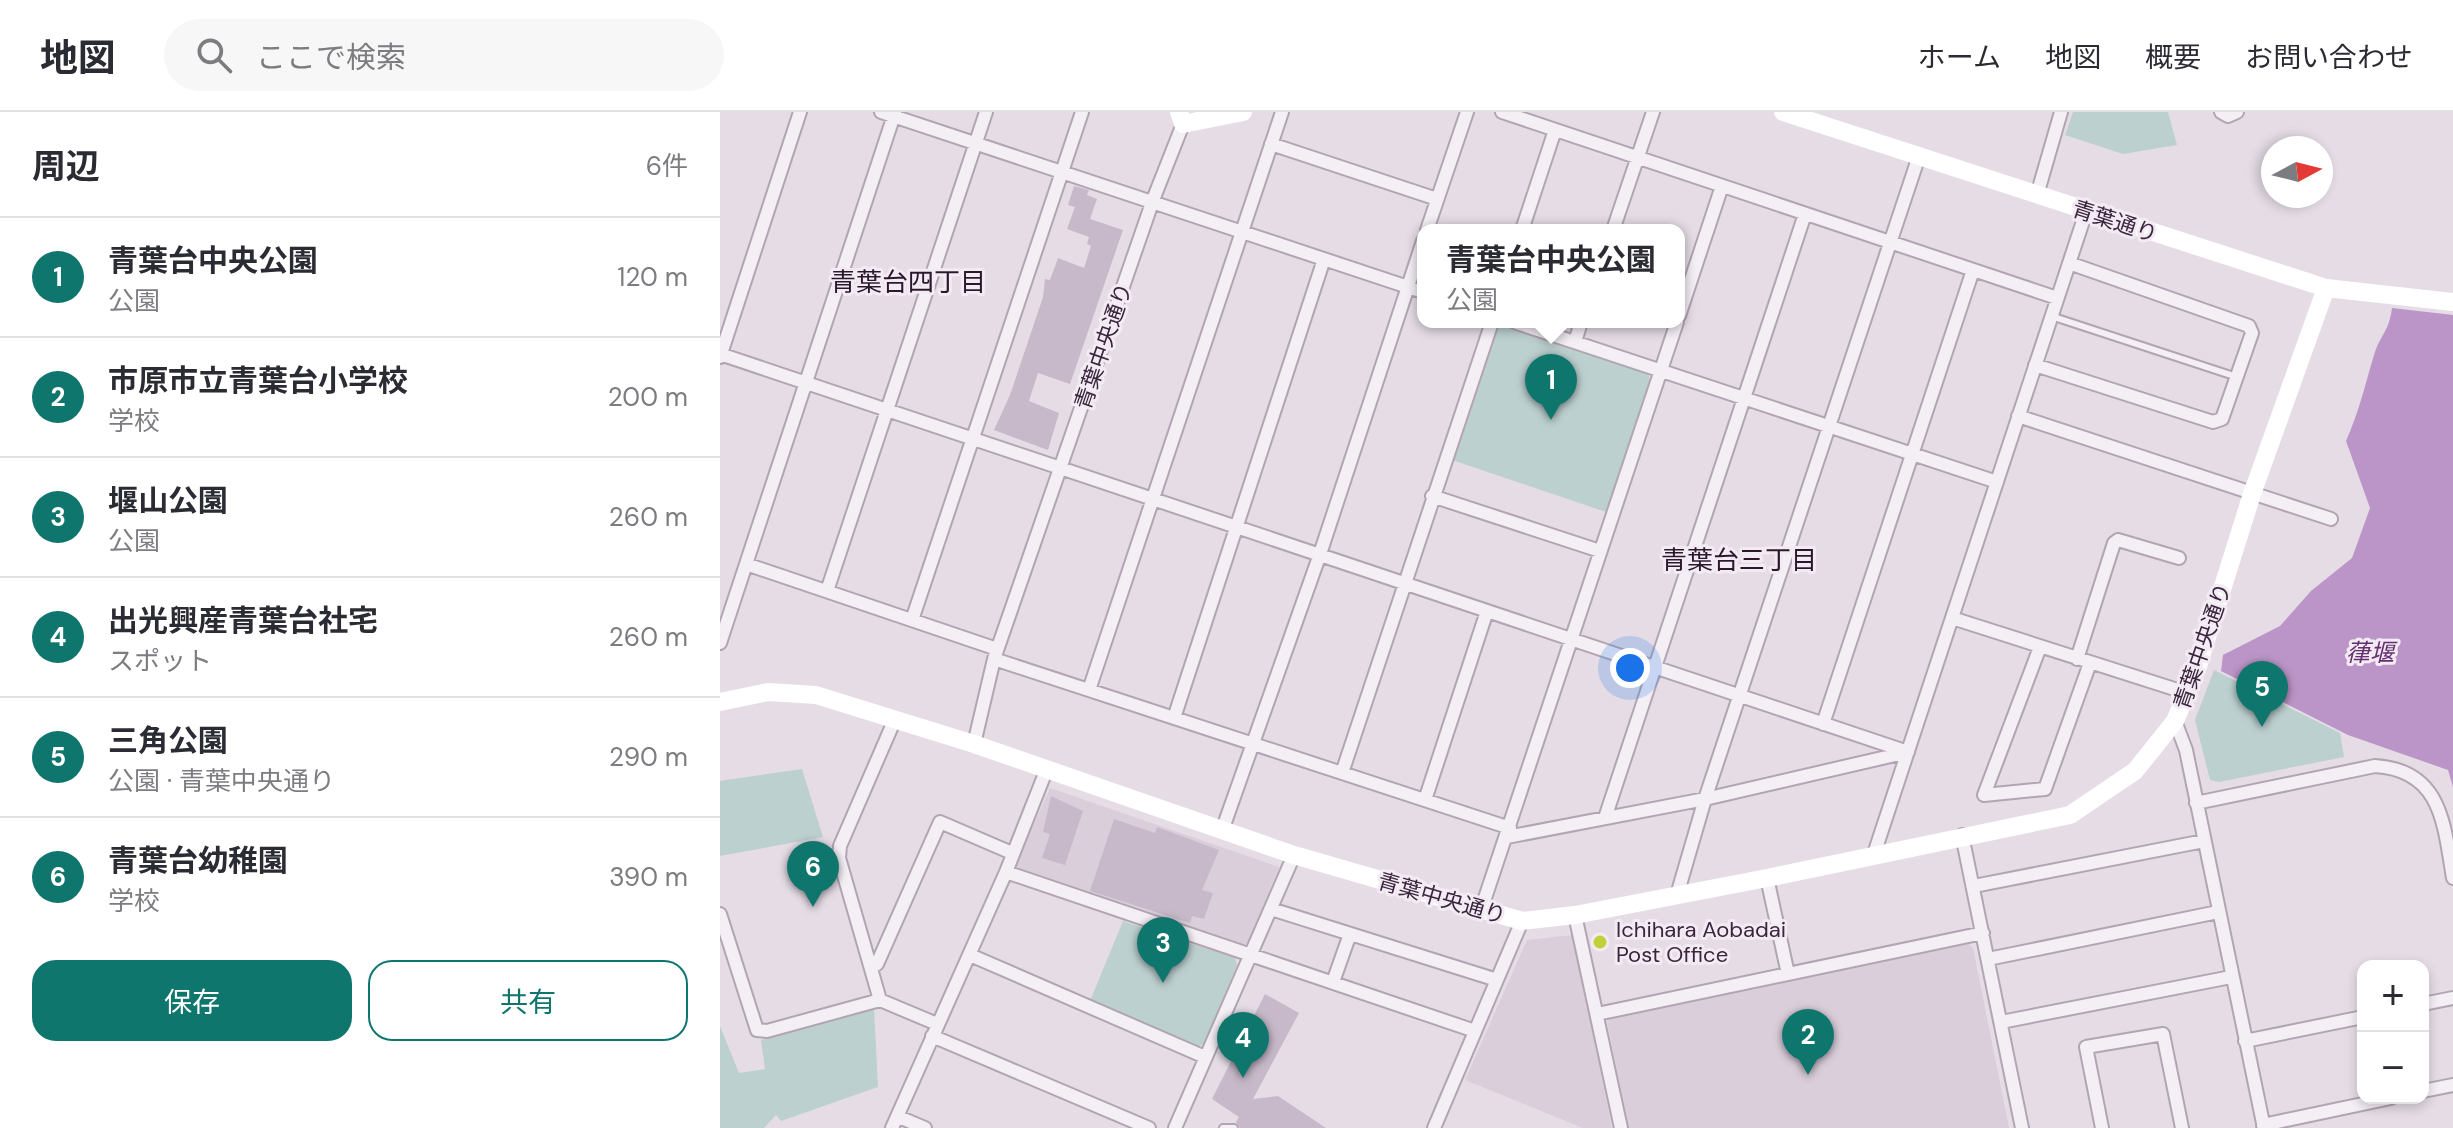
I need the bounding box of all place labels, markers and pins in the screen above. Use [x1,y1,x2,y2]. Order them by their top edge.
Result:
pin: 1 [1525,354,1577,420]
pin: 5 [2236,661,2288,727]
pin: 6 [787,841,839,907]
place label: Ichihara Aobadai Post Office [1616,915,1786,969]
pin: 3 [1137,917,1189,983]
marker: Ichihara Aobadai Post Office [1591,933,1609,951]
pin: 2 [1782,1009,1834,1075]
pin: 4 [1217,1012,1269,1078]

